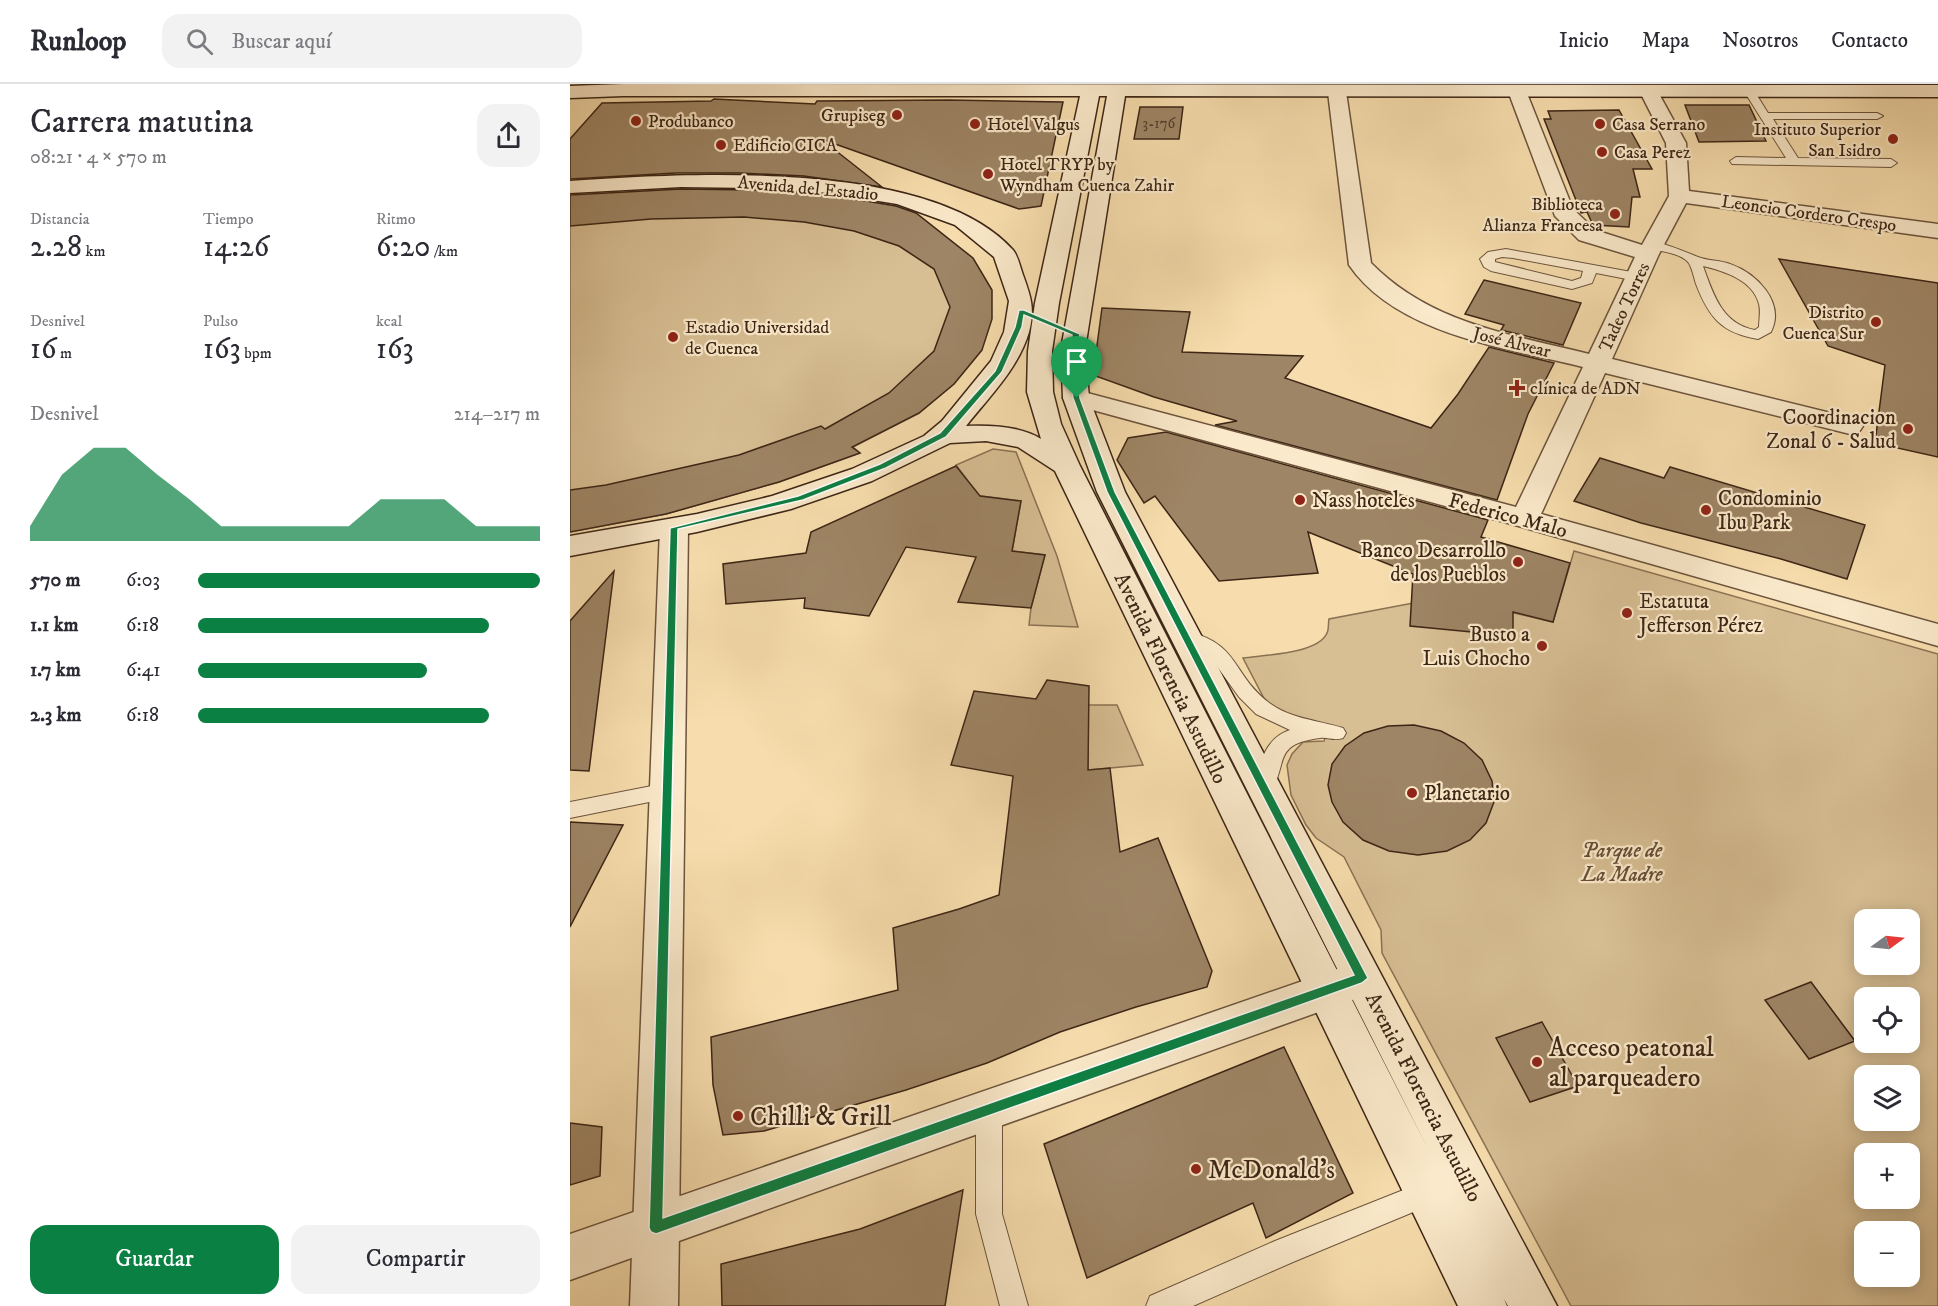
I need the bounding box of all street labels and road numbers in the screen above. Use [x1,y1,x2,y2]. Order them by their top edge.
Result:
street label: Avenida del Estadio [737,172,879,206]
street label: Leoncio Cordero Crespo [1720,191,1898,237]
street label: Tadeo Torres [1595,259,1655,356]
street label: José Alvear [1469,322,1553,363]
street label: Federico Malo [1446,488,1570,544]
street label: Avenida Florencia Astudillo [1108,569,1233,788]
street label: Avenida Florencia Astudillo [1359,988,1487,1207]

